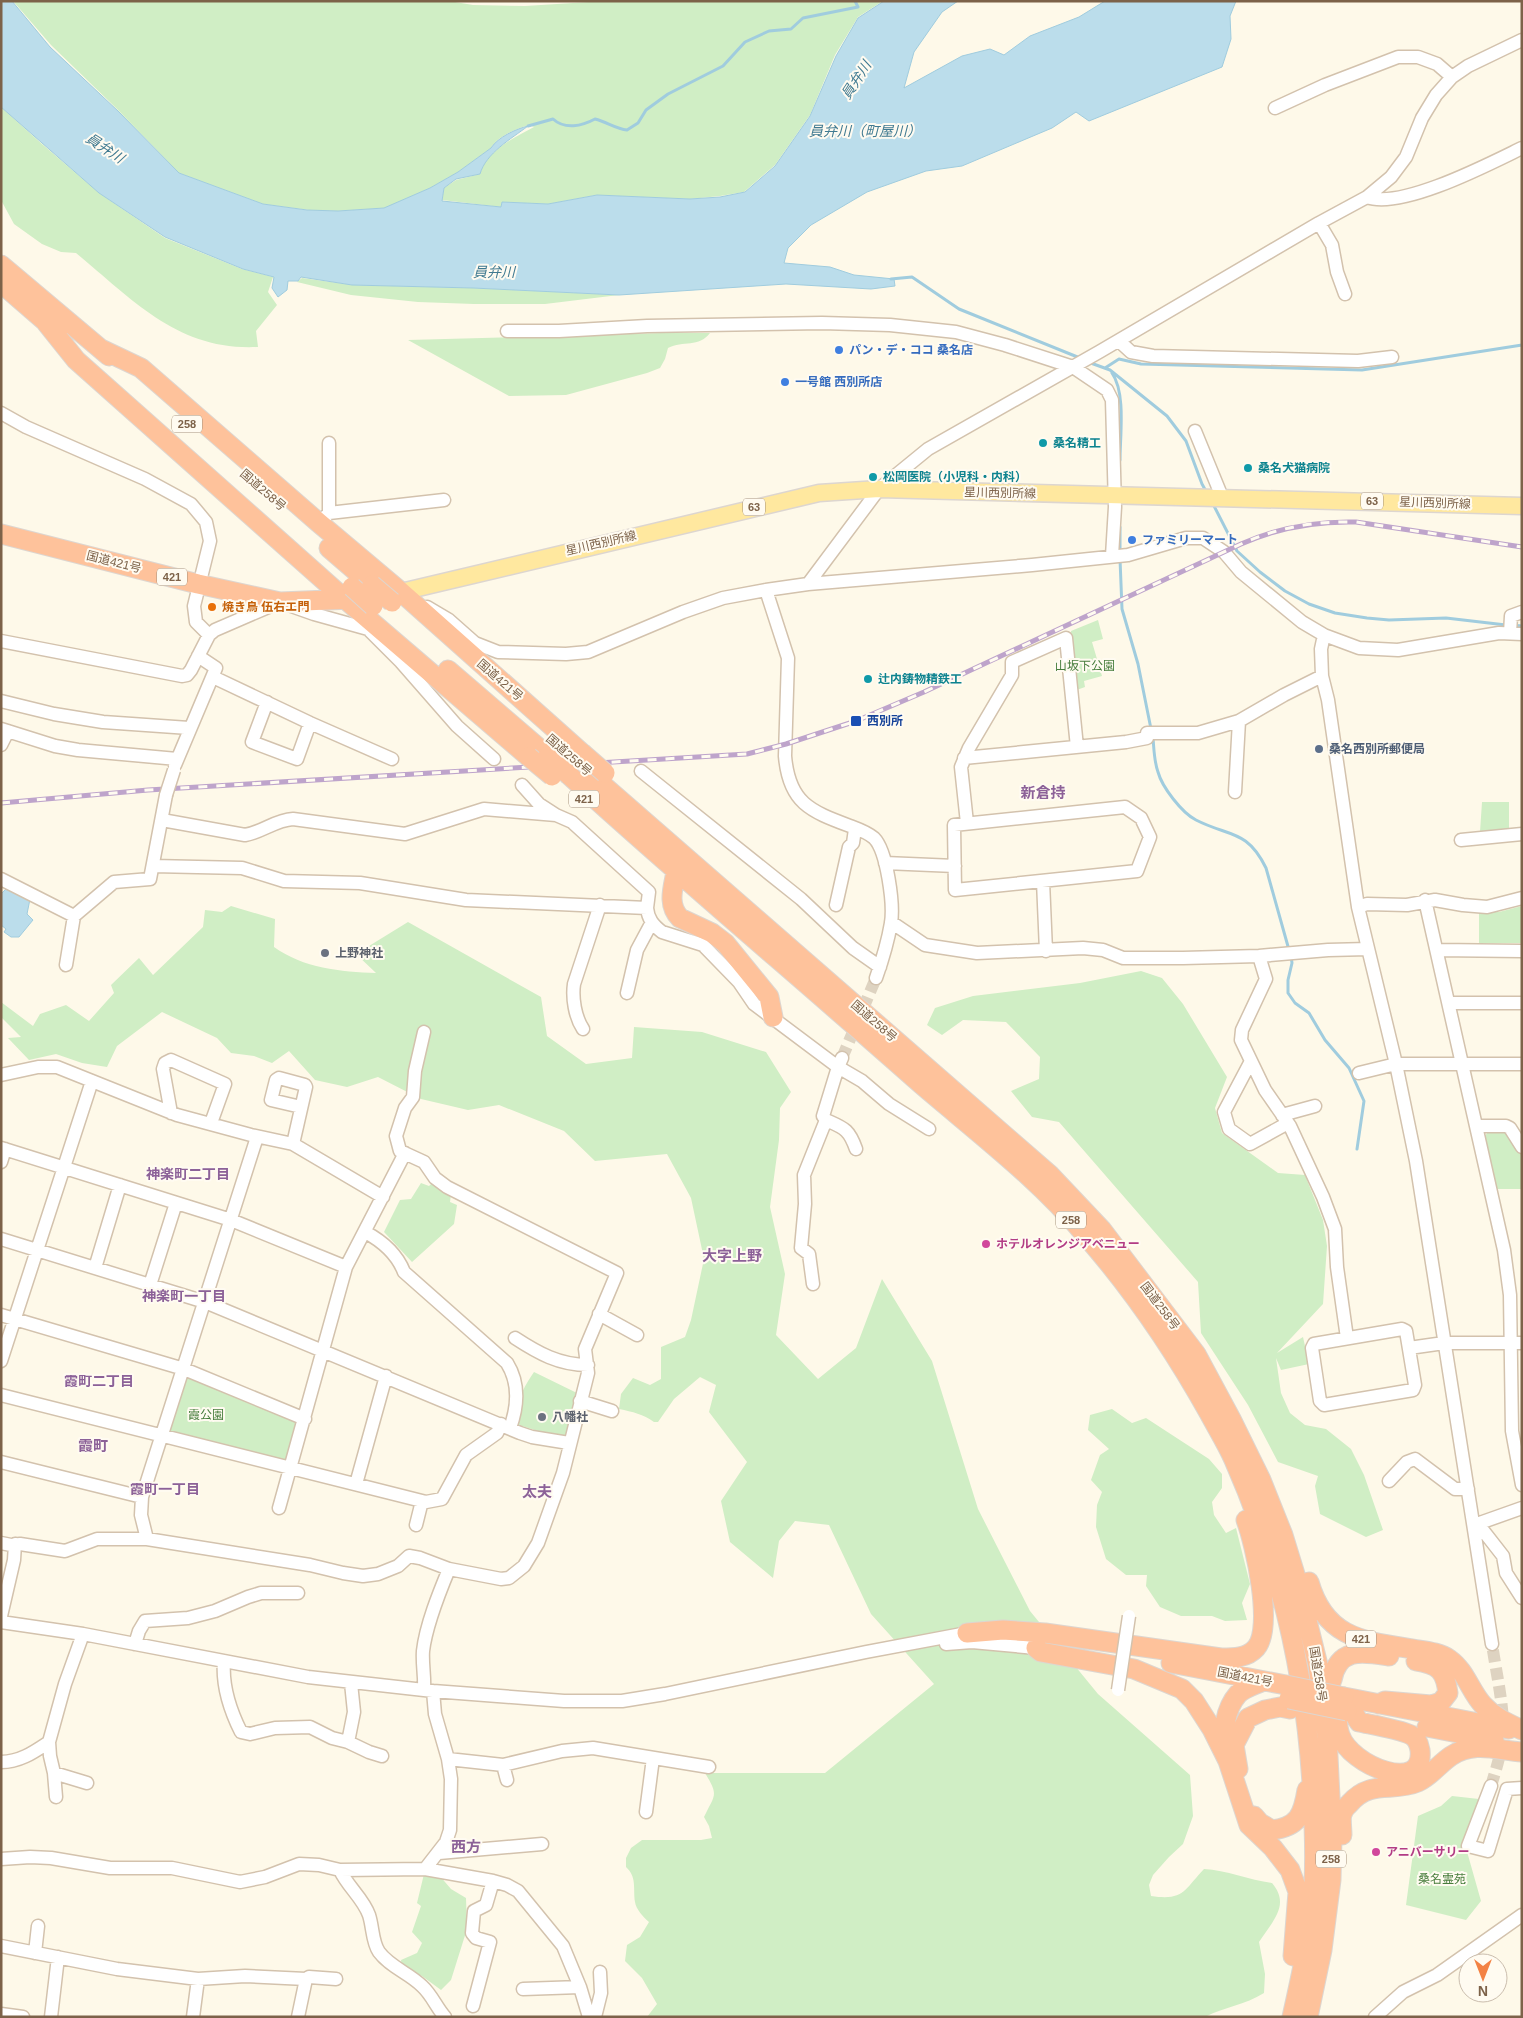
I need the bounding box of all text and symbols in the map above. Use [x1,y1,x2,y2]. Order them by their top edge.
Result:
water label: 員弁川 [838,56,875,102]
water label: 員弁川（町屋川） [809,123,921,139]
water label: 員弁川 [83,130,129,167]
water label: 員弁川 [473,264,517,280]
place label: パン・デ・ココ 桑名店 [849,343,973,357]
marker: パン・デ・ココ 桑名店 [833,344,845,356]
place label: 一号館 西別所店 [795,375,882,389]
marker: 一号館 西別所店 [779,376,791,388]
road number: 258 [172,416,202,432]
place label: 桑名精工 [1053,436,1101,450]
marker: 桑名精工 [1037,437,1049,449]
place label: 桑名犬猫病院 [1258,461,1330,475]
marker: 桑名犬猫病院 [1242,462,1254,474]
street label: 国道258号 [237,466,289,514]
place label: 松岡医院（小児科・内科） [883,470,1027,484]
marker: 松岡医院（小児科・内科） [867,471,879,483]
street label: 星川西別所線 [964,485,1036,501]
road number: 63 [1361,492,1383,510]
street label: 星川西別所線 [1399,495,1471,511]
road number: 63 [743,498,765,516]
street label: 星川西別所線 [564,528,638,558]
place label: ファミリーマート [1142,533,1238,547]
marker: ファミリーマート [1126,534,1138,546]
street label: 国道421号 [85,548,143,576]
road number: 421 [157,568,187,586]
place label: 焼き鳥 伍右エ門 [222,600,309,614]
marker: 焼き鳥 伍右エ門 [206,601,218,613]
street label: 国道421号 [474,656,526,704]
park label: 山坂下公園 [1055,659,1115,673]
place label: 辻内鋳物精鉄工 [878,672,962,686]
marker: 辻内鋳物精鉄工 [862,673,874,685]
marker: 西別所 [849,714,863,728]
place label: 西別所 [867,714,903,728]
street label: 国道258号 [543,731,595,779]
place label: 桑名西別所郵便局 [1329,742,1425,756]
marker: 桑名西別所郵便局 [1313,743,1325,755]
district label: 新倉持 [1020,784,1066,801]
road number: 421 [569,791,599,808]
place label: 上野神社 [335,946,383,960]
marker: 上野神社 [319,947,331,959]
street label: 国道258号 [848,997,900,1045]
district label: 神楽町二丁目 [146,1166,230,1182]
road number: 258 [1056,1212,1086,1228]
place label: ホテルオレンジアベニュー [996,1237,1140,1251]
marker: ホテルオレンジアベニュー [980,1238,992,1250]
district label: 大字上野 [702,1247,762,1264]
street label: 国道258号 [1138,1279,1182,1333]
district label: 神楽町一丁目 [142,1288,226,1304]
district label: 霞町二丁目 [64,1373,134,1389]
park label: 霞公園 [188,1408,224,1422]
place label: 八幡社 [552,1410,588,1424]
marker: 八幡社 [536,1411,548,1423]
district label: 霞町 [78,1437,108,1454]
district label: 霞町一丁目 [130,1481,200,1497]
district label: 太夫 [522,1483,552,1500]
road number: 421 [1346,1630,1376,1648]
street label: 国道258号 [1307,1645,1329,1703]
street label: 国道421号 [1216,1665,1274,1689]
district label: 西方 [451,1838,481,1855]
place label: アニバーサリー [1386,1845,1470,1859]
marker: アニバーサリー [1370,1846,1382,1858]
road number: 258 [1316,1850,1346,1868]
park label: 桑名霊苑 [1418,1872,1466,1886]
north arrow [1458,1953,1508,2003]
text: N [1478,1983,1488,1999]

